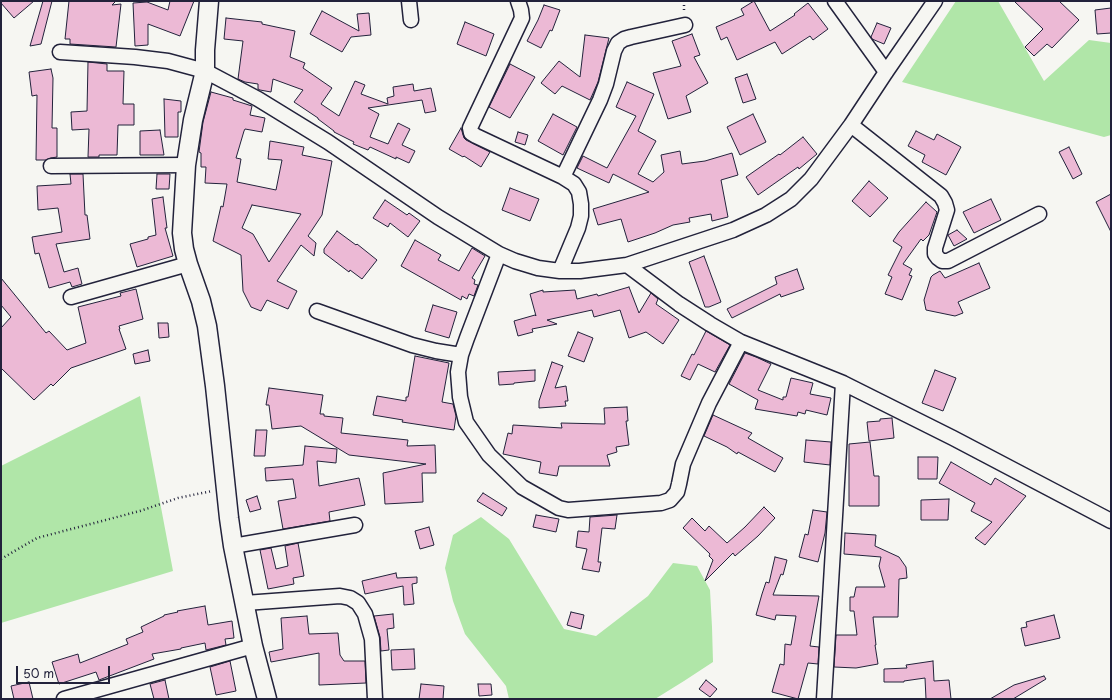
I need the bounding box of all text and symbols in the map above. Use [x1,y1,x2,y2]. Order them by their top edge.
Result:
scale bar [18,658,112,684]
text: 50 m [23,664,54,682]

